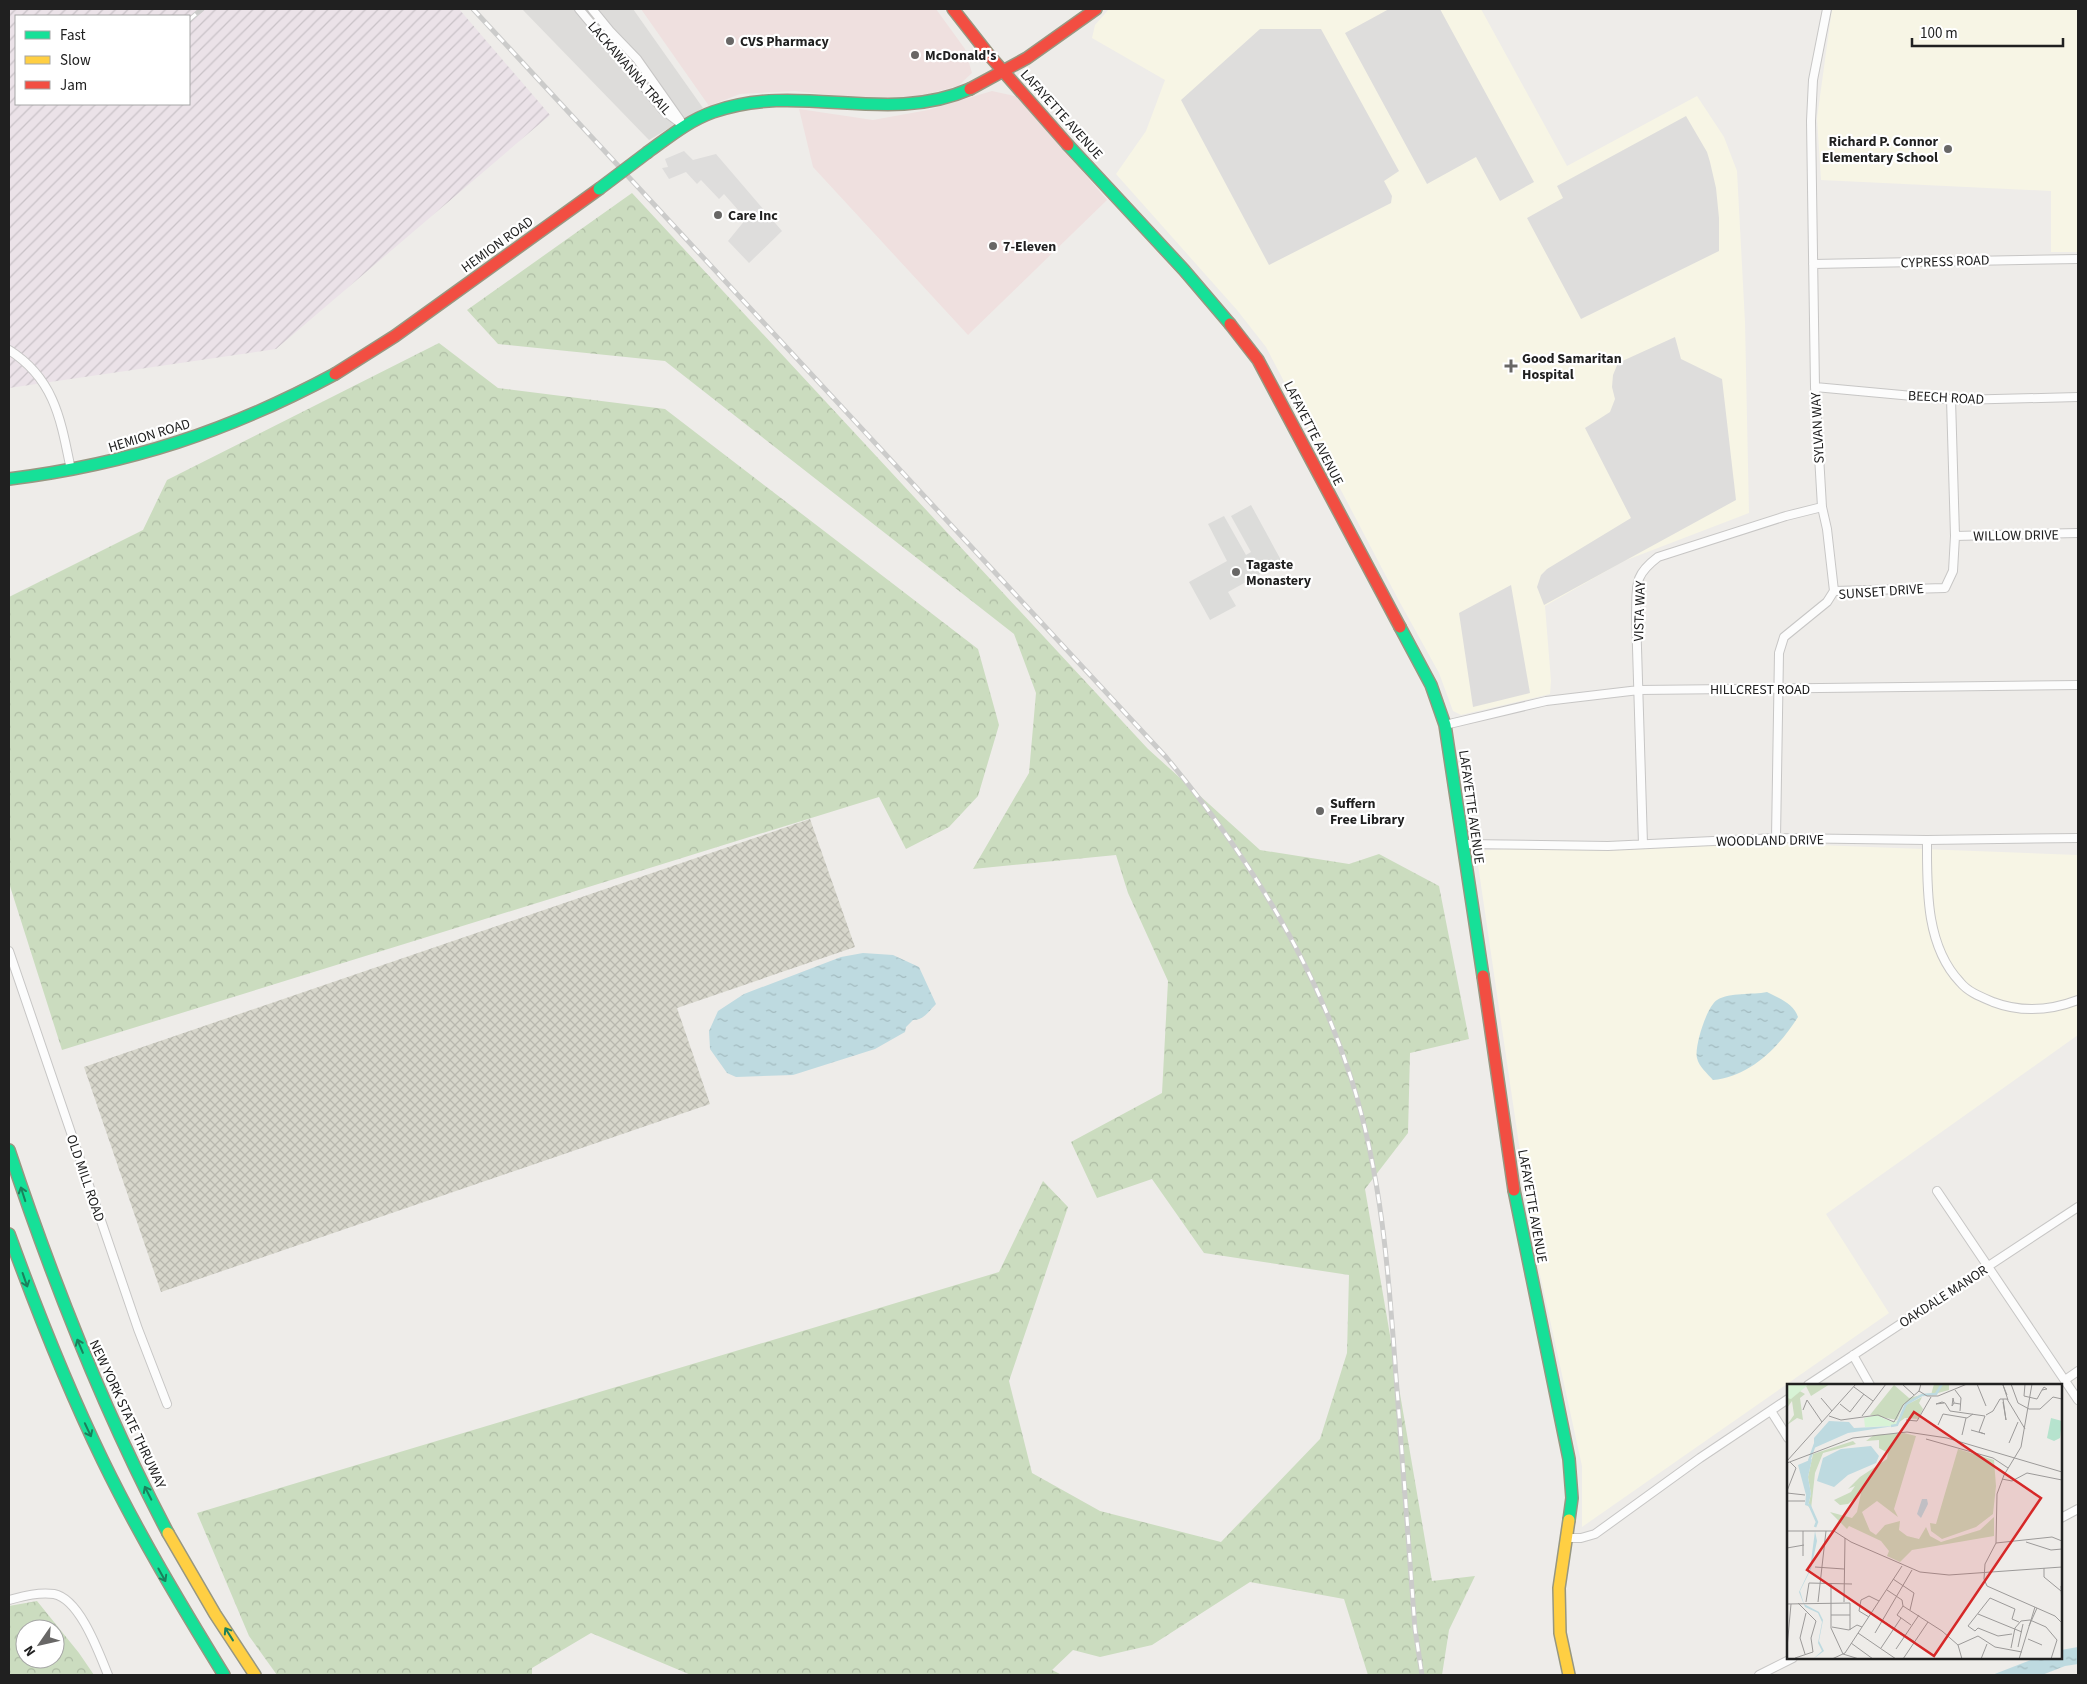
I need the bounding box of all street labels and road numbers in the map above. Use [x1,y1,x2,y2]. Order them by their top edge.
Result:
street label: LACKAWANNA TRAIL [583,17,676,120]
street label: LAFAYETTE AVENUE [1015,65,1107,164]
street label: HEMION ROAD [457,212,538,278]
street label: CYPRESS ROAD [1900,250,1990,274]
street label: LAFAYETTE AVENUE [1278,378,1348,489]
street label: BEECH ROAD [1907,386,1985,410]
street label: SYLVAN WAY [1806,392,1830,464]
street label: HEMION ROAD [106,414,193,458]
street label: WILLOW DRIVE [1973,525,2059,547]
street label: SUNSET DRIVE [1838,579,1924,605]
street label: VISTA WAY [1629,580,1651,642]
street label: HILLCREST ROAD [1710,680,1810,700]
street label: LAFAYETTE AVENUE [1453,749,1489,865]
street label: WOODLAND DRIVE [1716,830,1824,852]
street label: OLD MILL ROAD [61,1132,109,1225]
street label: LAFAYETTE AVENUE [1512,1148,1552,1265]
street label: OAKDALE MANOR [1895,1261,1992,1333]
street label: NEW YORK STATE THRUWAY [84,1337,171,1492]

